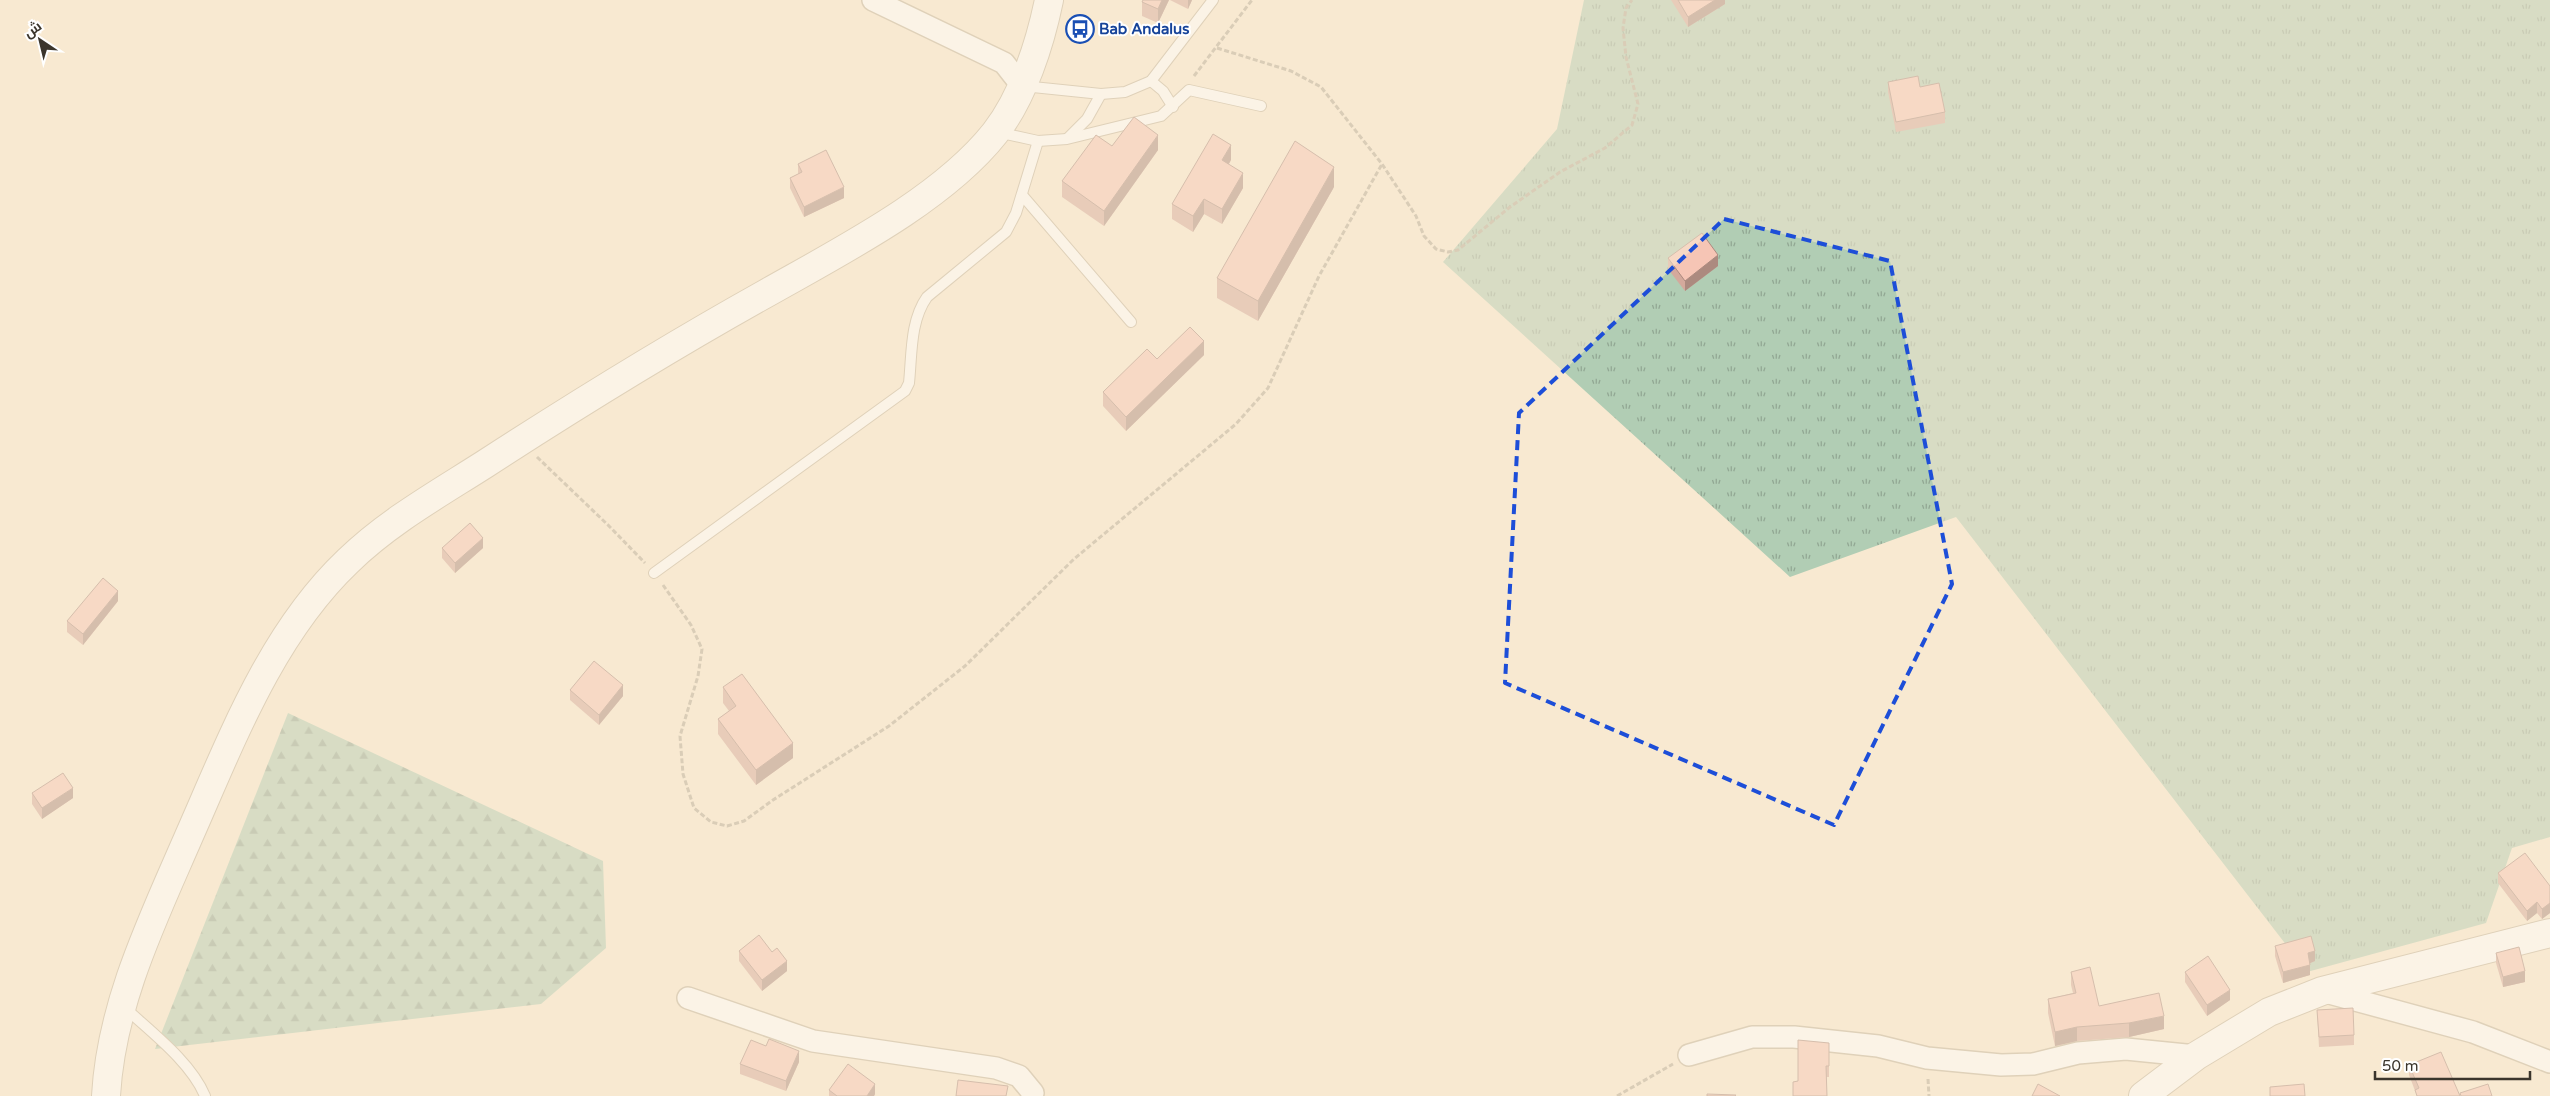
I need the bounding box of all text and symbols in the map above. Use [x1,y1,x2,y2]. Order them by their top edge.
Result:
bus stop icon: Bab Andalus [1065,14,1095,44]
north arrow [15,15,65,65]
text: ش [21,18,45,42]
place label: Bab Andalus [1099,20,1189,38]
scale bar [2375,1048,2530,1080]
text: 50 m [2382,1057,2419,1075]

